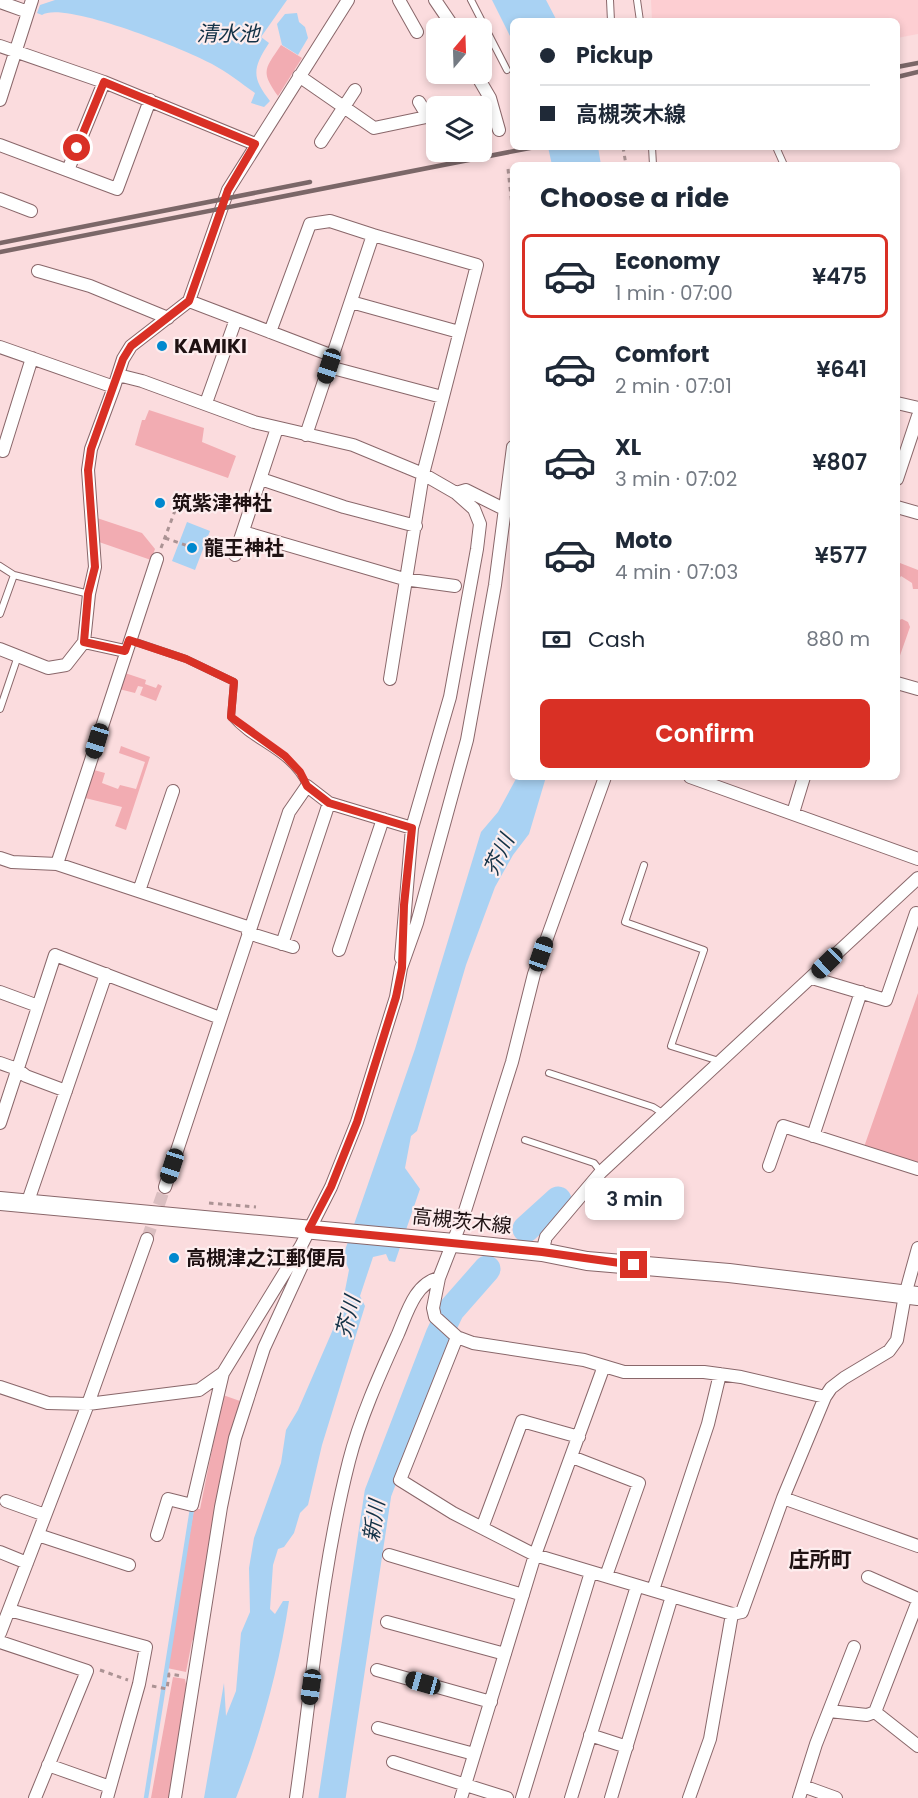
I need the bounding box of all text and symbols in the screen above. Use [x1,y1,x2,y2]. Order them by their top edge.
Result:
north arrow [426,18,492,84]
map controls [426,18,492,162]
water label: 清水池 [197,19,261,48]
text: Pickup [576,40,653,71]
button: layers [426,96,492,162]
text: 高槻茨木線 [576,99,686,130]
route start [63,134,90,161]
text: Choose a ride [540,179,729,216]
text: Economy [615,246,720,277]
icon: car [543,249,597,303]
text: ¥475 [812,261,867,292]
text: 1 min · 07:00 [615,279,733,307]
place label: KAMIKI [174,332,247,360]
marker: KAMIKI [155,339,169,353]
text: Comfort [615,339,709,370]
icon: car [543,342,597,396]
car [315,346,343,386]
text: ¥641 [816,354,867,385]
text: 2 min · 07:01 [615,372,732,400]
text: XL [615,432,641,463]
icon: car [543,435,597,489]
text: ¥807 [813,447,867,478]
text: 3 min · 07:02 [615,465,737,493]
place label: 筑紫津神社 [172,489,272,517]
marker: 筑紫津神社 [153,496,167,510]
text: Moto [615,525,672,556]
icon: car [543,528,597,582]
place label: 龍王神社 [204,534,284,562]
text: ¥577 [815,540,867,571]
marker: 龍王神社 [185,541,199,555]
text: 4 min · 07:03 [615,558,738,586]
icon: cash [540,623,573,656]
text: Cash [588,624,645,655]
text: 880 m [806,625,870,653]
button: Confirm [540,699,870,768]
car [83,721,111,761]
water label: 芥川 [476,828,522,880]
car [527,934,555,974]
car [808,944,846,982]
car [158,1146,186,1186]
callout: 3 min [584,1178,684,1220]
text: 3 min [606,1185,663,1213]
street label: 高槻茨木線 [411,1202,513,1240]
place label: 高槻津之江郵便局 [186,1244,346,1272]
marker: 高槻津之江郵便局 [167,1251,181,1265]
route end [620,1251,647,1278]
water label: 芥川 [328,1291,367,1341]
water label: 新川 [356,1496,391,1544]
district label: 庄所町 [789,1545,852,1574]
car [300,1668,322,1706]
car [403,1669,443,1697]

